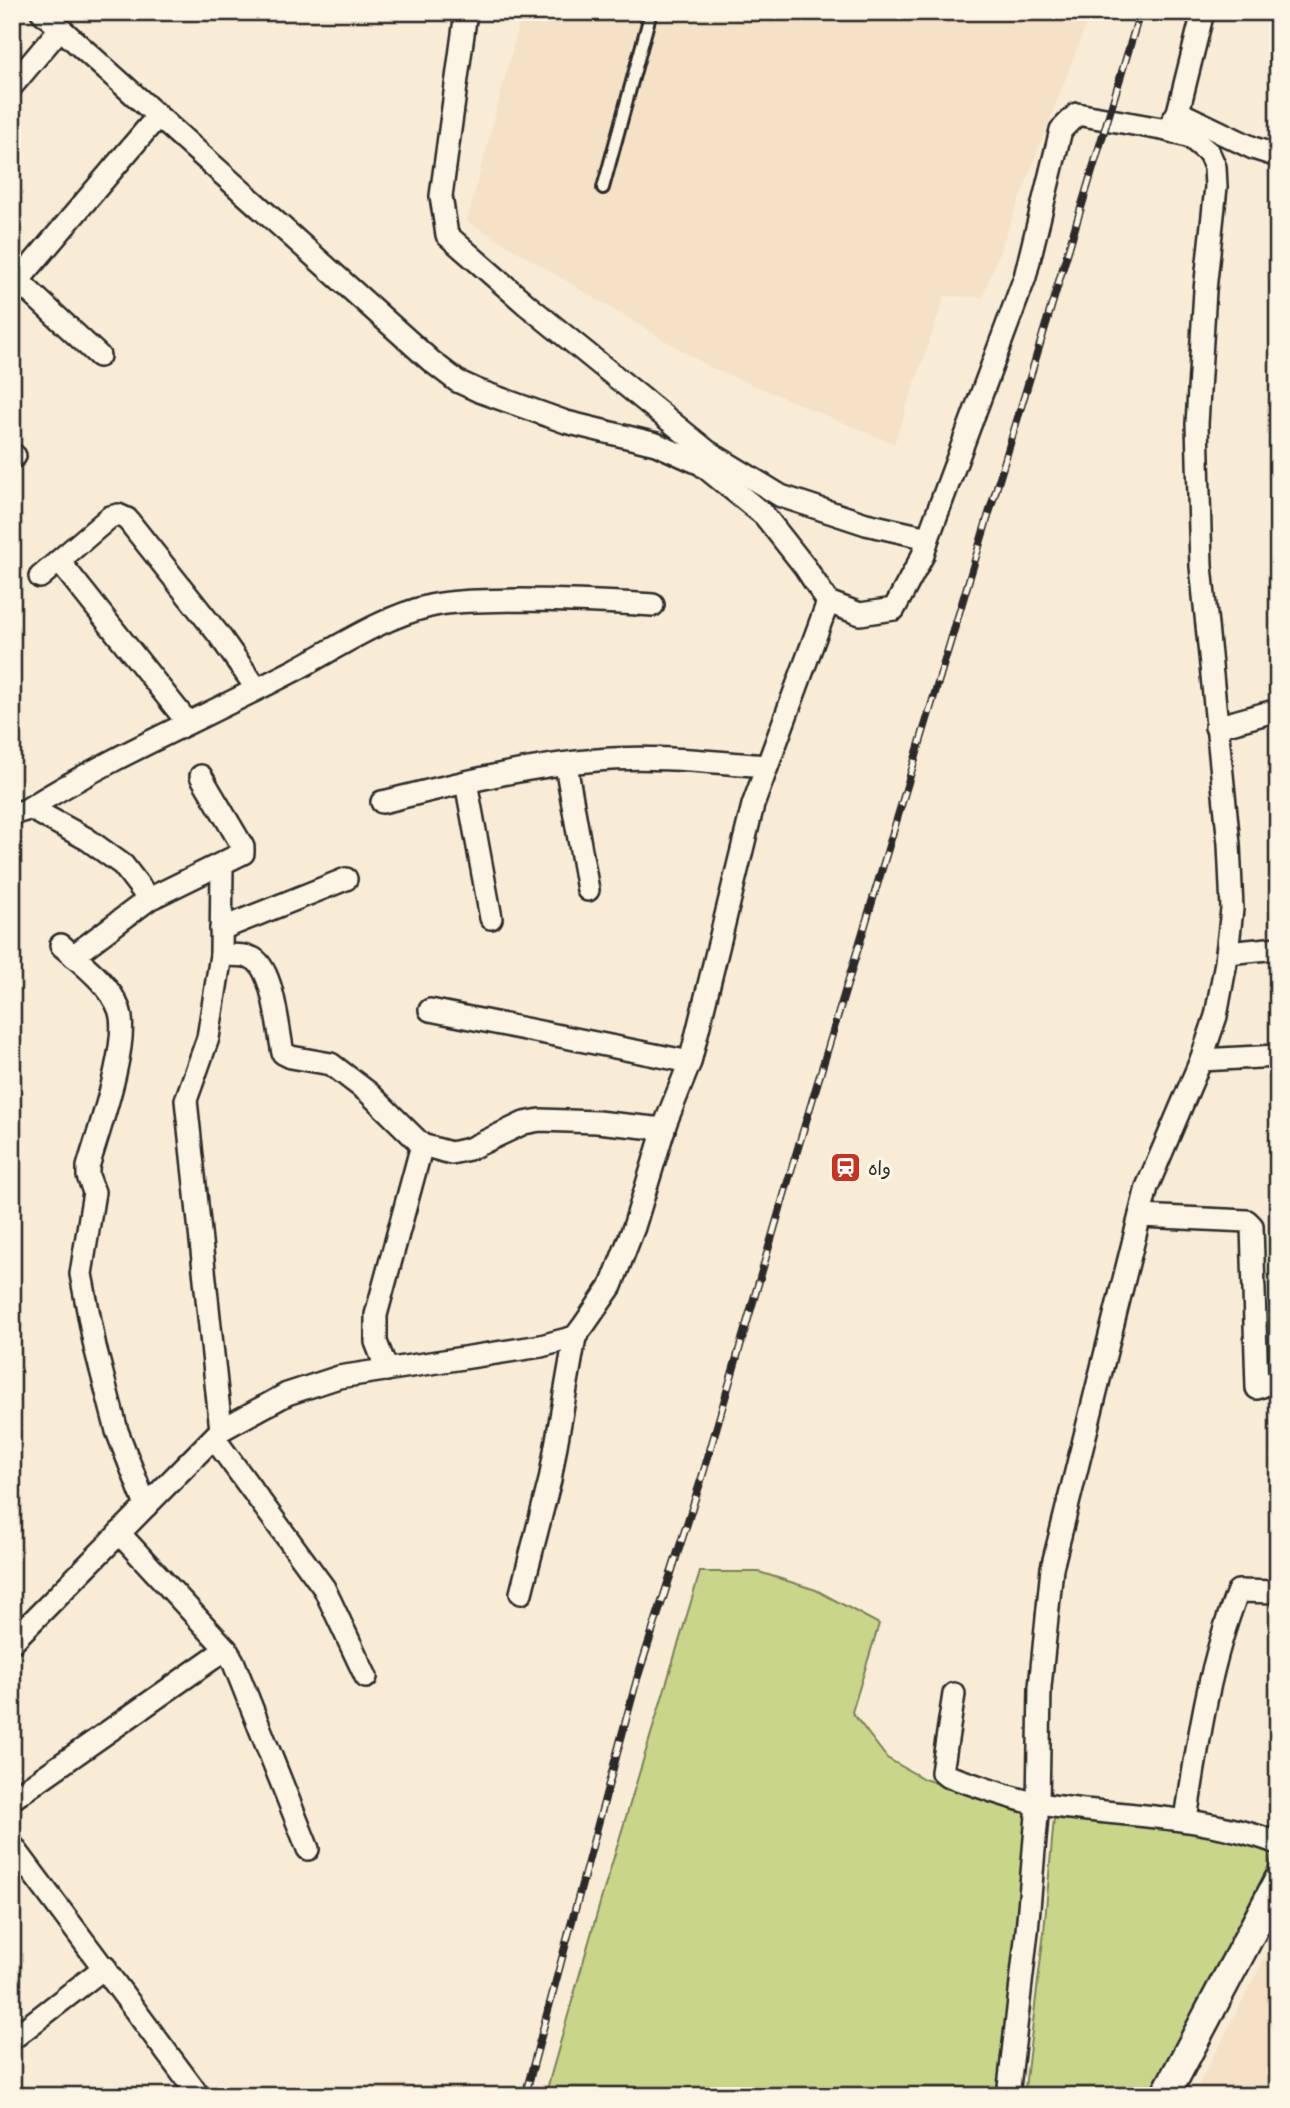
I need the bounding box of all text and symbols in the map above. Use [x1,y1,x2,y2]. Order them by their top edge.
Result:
station icon: واہ [828,1151,862,1185]
place label: واہ [868,1158,891,1181]

